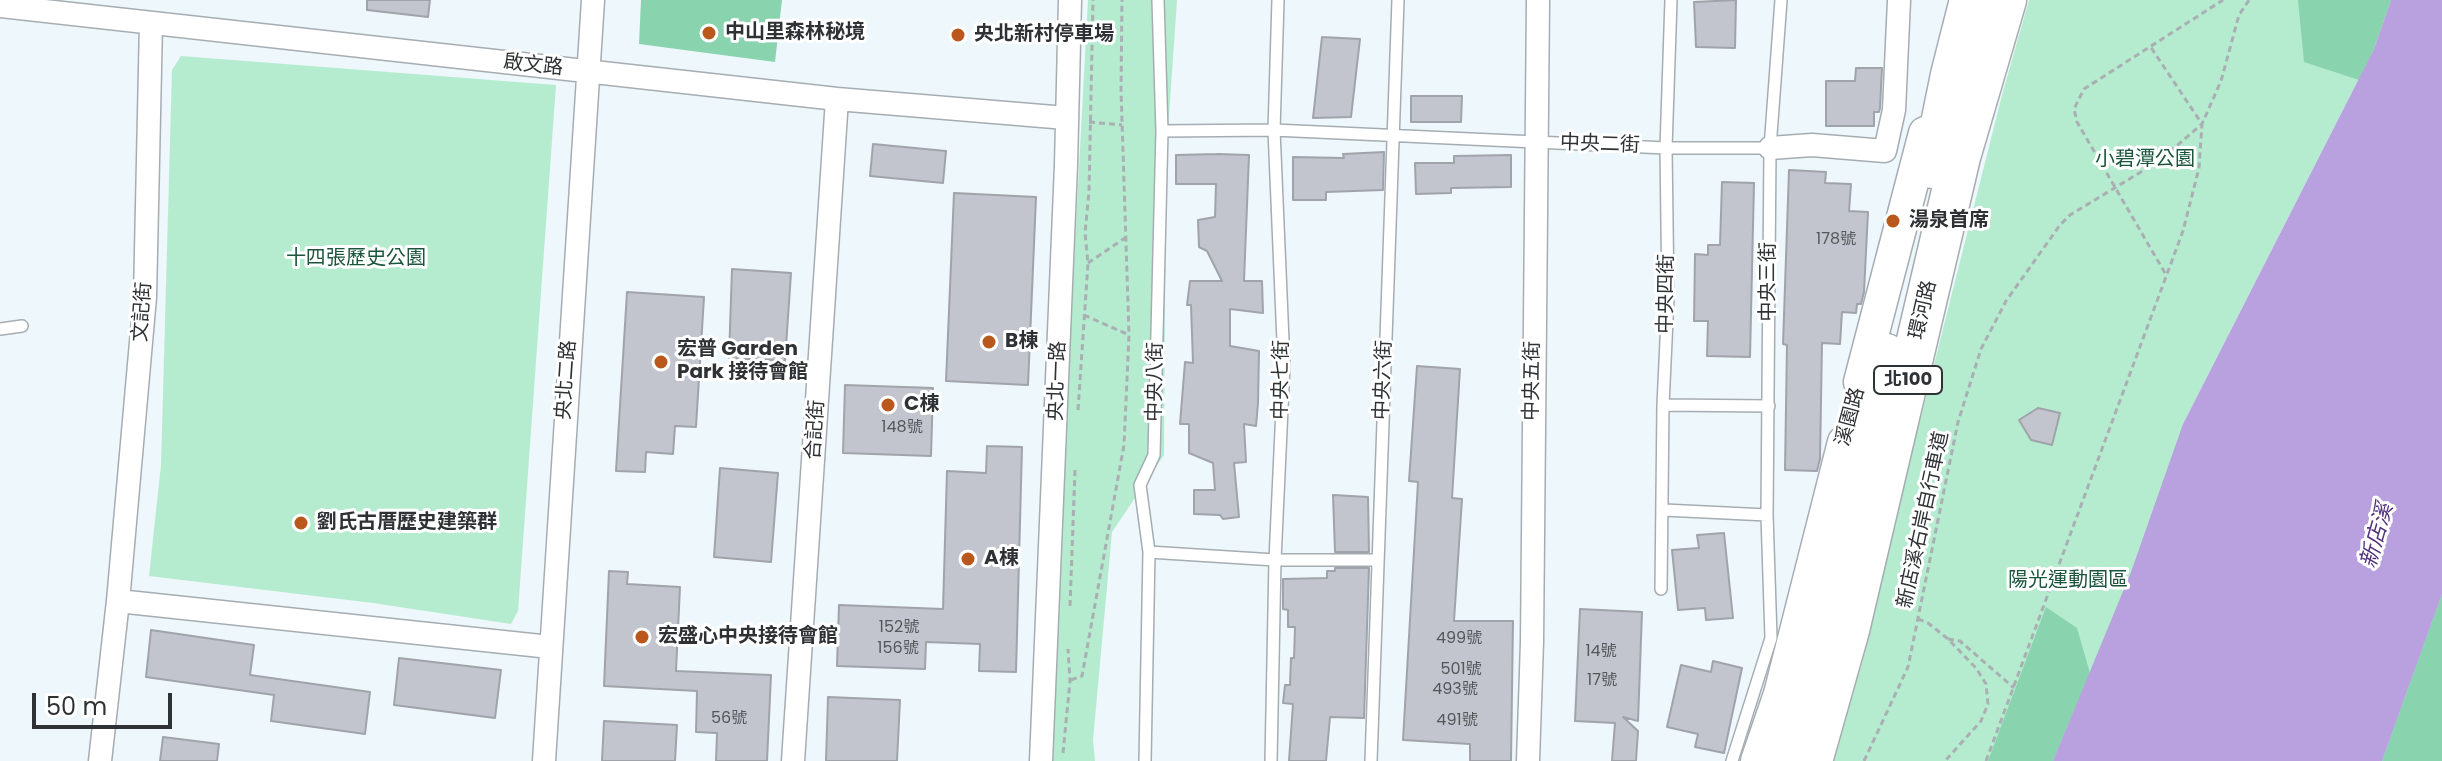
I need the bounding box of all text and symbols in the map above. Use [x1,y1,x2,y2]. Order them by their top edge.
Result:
place label: 中山里森林秘境 [725,21,865,45]
place label: 央北新村停車場 [974,23,1114,47]
marker: 中山里森林秘境 [700,24,718,42]
marker: 央北新村停車場 [949,26,967,44]
street label: 啟文路 [502,51,564,81]
street label: 中央二街 [1560,132,1640,158]
park label: 小碧潭公園 [2095,148,2195,172]
place label: 湯泉首席 [1909,209,1989,233]
marker: 湯泉首席 [1884,212,1902,230]
house number: 178號 [1816,230,1856,250]
street label: 中央三街 [1757,242,1781,322]
park label: 十四張歷史公園 [286,247,426,271]
street label: 中央四街 [1654,254,1680,334]
street label: 環河路 [1906,278,1942,342]
street label: 文記街 [129,281,157,343]
place label: B棟 [1005,330,1038,354]
marker: B棟 [980,333,998,351]
place label: 宏普 Garden Park 接待會館 [677,338,808,385]
street label: 央北二路 [552,339,582,421]
street label: 中央七街 [1269,340,1295,420]
street label: 中央六街 [1371,340,1397,420]
street label: 央北一路 [1045,341,1071,421]
street label: 中央五街 [1520,341,1546,421]
street label: 中央八街 [1143,342,1169,422]
marker: 宏普 Garden Park 接待會館 [652,353,670,371]
road number: 北100 [1874,366,1942,394]
street label: 溪園路 [1832,385,1870,449]
place label: C棟 [904,393,939,417]
marker: C棟 [879,396,897,414]
street label: 合記街 [802,399,830,461]
house number: 148號 [881,418,923,438]
street label: 新店溪右岸自行車道 [1894,429,1954,611]
water label: 新店溪 [2356,501,2400,571]
place label: 劉氏古厝歷史建築群 [317,511,497,535]
marker: 劉氏古厝歷史建築群 [292,514,310,532]
place label: A棟 [984,547,1019,571]
marker: A棟 [959,550,977,568]
park label: 陽光運動園區 [2008,569,2128,593]
house number: 152號 [879,618,919,638]
place label: 宏盛心中央接待會館 [658,625,838,649]
marker: 宏盛心中央接待會館 [633,628,651,646]
house number: 499號 [1436,629,1482,649]
house number: 156號 [877,639,919,659]
house number: 14號 [1585,642,1617,662]
house number: 501號 [1440,660,1482,680]
house number: 17號 [1587,671,1617,691]
scale bar [36,677,176,727]
house number: 493號 [1432,680,1478,700]
text: 50 m [46,690,107,723]
house number: 56號 [711,709,747,729]
house number: 491號 [1436,711,1478,731]

